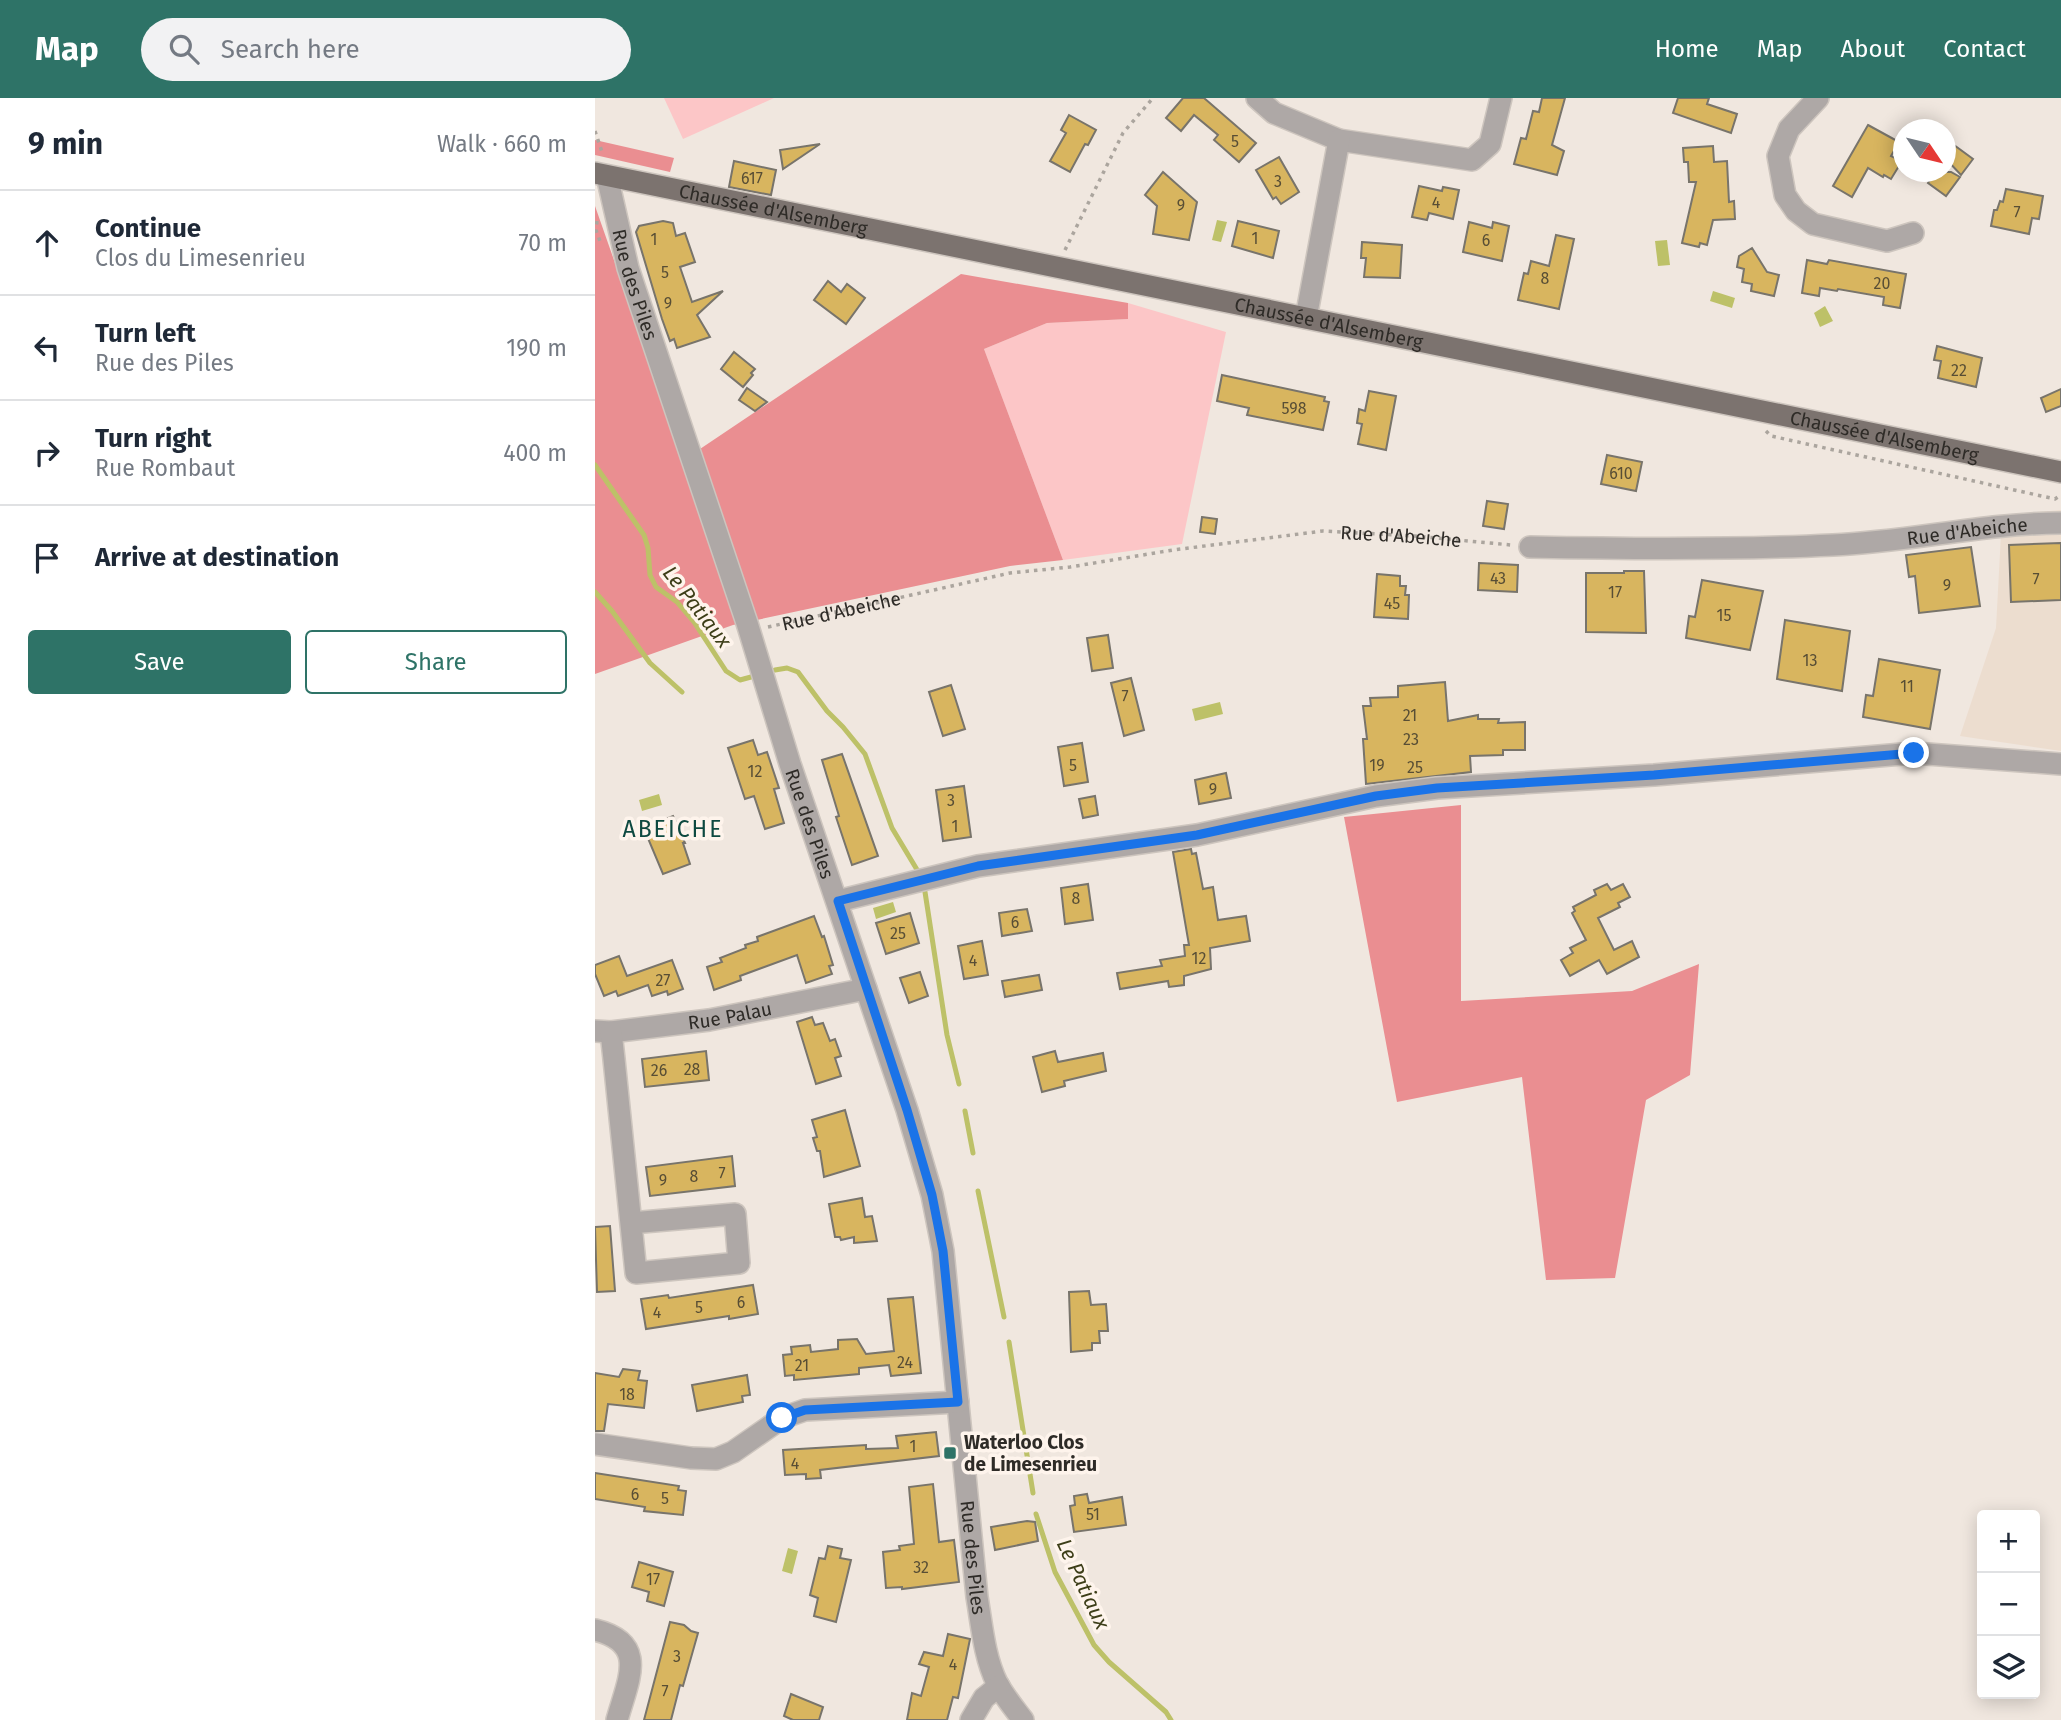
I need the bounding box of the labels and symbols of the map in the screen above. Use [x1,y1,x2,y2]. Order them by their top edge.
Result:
north arrow [1893,119,1956,182]
house number: 5 [1231,132,1239,151]
house number: 617 [741,169,763,188]
house number: 3 [1274,172,1282,191]
street label: Chaussée d'Alsemberg [677,179,870,240]
house number: 4 [1432,193,1441,212]
house number: 9 [1177,196,1185,215]
house number: 7 [2013,203,2021,222]
street label: Rue des Piles [607,227,662,343]
house number: 1 [1252,229,1258,248]
house number: 1 [651,230,657,249]
house number: 6 [1482,231,1490,250]
house number: 5 [661,263,669,282]
house number: 8 [1541,269,1550,288]
house number: 20 [1874,274,1890,293]
street label: Chaussée d'Alsemberg [1232,293,1425,354]
house number: 9 [664,294,672,313]
house number: 22 [1951,361,1967,380]
house number: 598 [1282,399,1307,418]
street label: Chaussée d'Alsemberg [1788,406,1981,467]
house number: 610 [1609,464,1633,483]
street label: Rue d'Abeiche [1905,513,2028,550]
street label: Rue d'Abeiche [1340,521,1463,552]
water label: Le Patiaux [657,561,738,654]
house number: 43 [1490,569,1506,588]
house number: 7 [2032,570,2040,589]
house number: 9 [1943,576,1951,595]
house number: 17 [1608,583,1622,602]
street label: Rue d'Abeiche [780,587,903,636]
house number: 45 [1384,594,1400,613]
house number: 15 [1717,606,1731,625]
house number: 13 [1803,651,1817,670]
house number: 11 [1900,677,1914,696]
house number: 7 [1121,687,1129,706]
house number: 21 [1403,706,1417,725]
house number: 23 [1403,730,1419,749]
route end [1898,737,1929,768]
house number: 5 [1069,756,1077,775]
house number: 19 [1369,756,1385,775]
house number: 25 [1407,758,1423,777]
house number: 12 [748,762,762,781]
street label: Rue des Piles [780,766,839,882]
house number: 9 [1209,780,1217,799]
house number: 3 [947,791,955,810]
district label: ABEICHE [622,815,724,843]
house number: 1 [952,817,958,836]
house number: 8 [1072,889,1081,908]
house number: 6 [1011,913,1019,932]
house number: 25 [890,924,906,943]
house number: 12 [1192,949,1206,968]
house number: 4 [969,951,978,970]
house number: 27 [656,971,670,990]
street label: Rue Palau [687,997,774,1034]
house number: 28 [684,1060,701,1079]
house number: 26 [651,1061,667,1080]
house number: 7 [718,1164,726,1183]
house number: 8 [690,1167,699,1186]
house number: 9 [659,1171,667,1190]
house number: 6 [737,1293,745,1312]
house number: 5 [695,1298,703,1317]
house number: 4 [653,1303,662,1322]
house number: 24 [897,1353,913,1372]
house number: 21 [795,1356,809,1375]
house number: 18 [619,1385,635,1404]
route start [766,1402,797,1433]
place label: Waterloo Clos de Limesenrieu [964,1431,1097,1476]
house number: 1 [910,1437,916,1456]
marker: Waterloo Clos de Limesenrieu [942,1445,958,1461]
house number: 4 [791,1454,800,1473]
house number: 6 [631,1485,639,1504]
house number: 5 [661,1489,669,1508]
street label: Rue des Piles [956,1499,991,1616]
house number: 51 [1086,1505,1100,1524]
water label: Le Patiaux [1051,1535,1116,1634]
house number: 32 [913,1558,929,1577]
house number: 17 [646,1570,660,1589]
house number: 3 [673,1647,681,1666]
house number: 4 [949,1655,958,1674]
house number: 7 [661,1682,669,1701]

